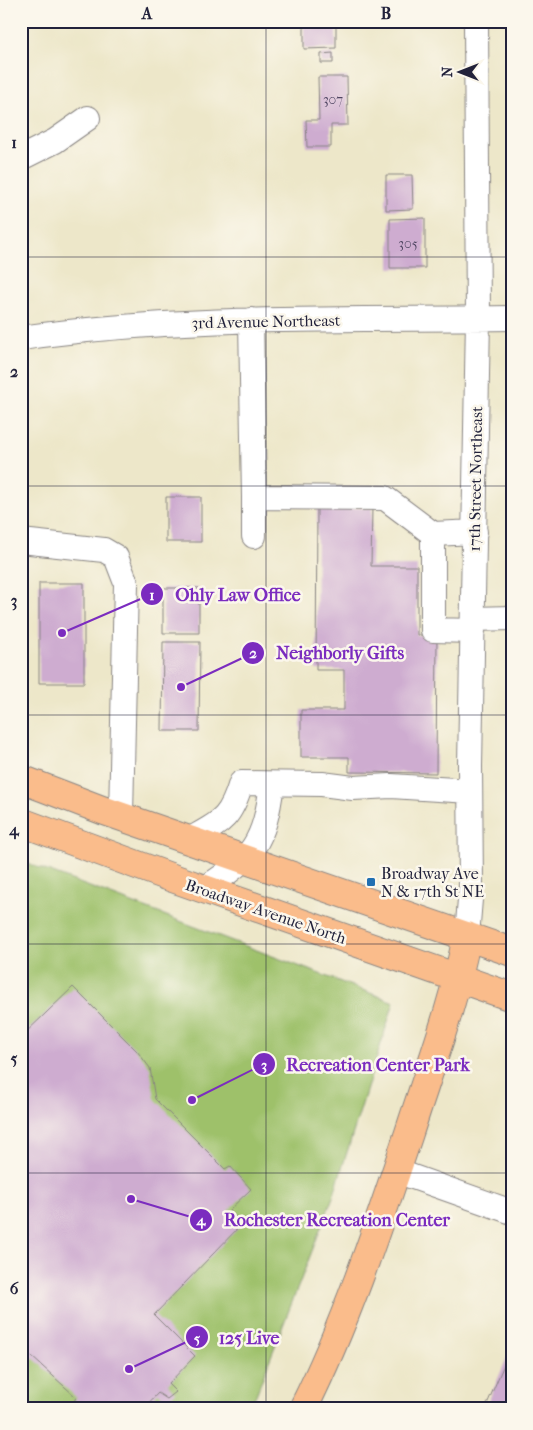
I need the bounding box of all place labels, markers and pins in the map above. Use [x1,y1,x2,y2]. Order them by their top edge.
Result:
callout: Ohly Law Office [140,578,310,611]
callout: Neighborly Gifts [240,636,414,669]
place label: Broadway Ave N & 17th St NE [381,864,484,901]
marker: Broadway Ave N & 17th St NE [365,876,377,888]
callout: Recreation Center Park [252,1048,480,1081]
callout: Rochester Recreation Center [189,1203,460,1236]
callout: 125 Live [184,1321,290,1354]

